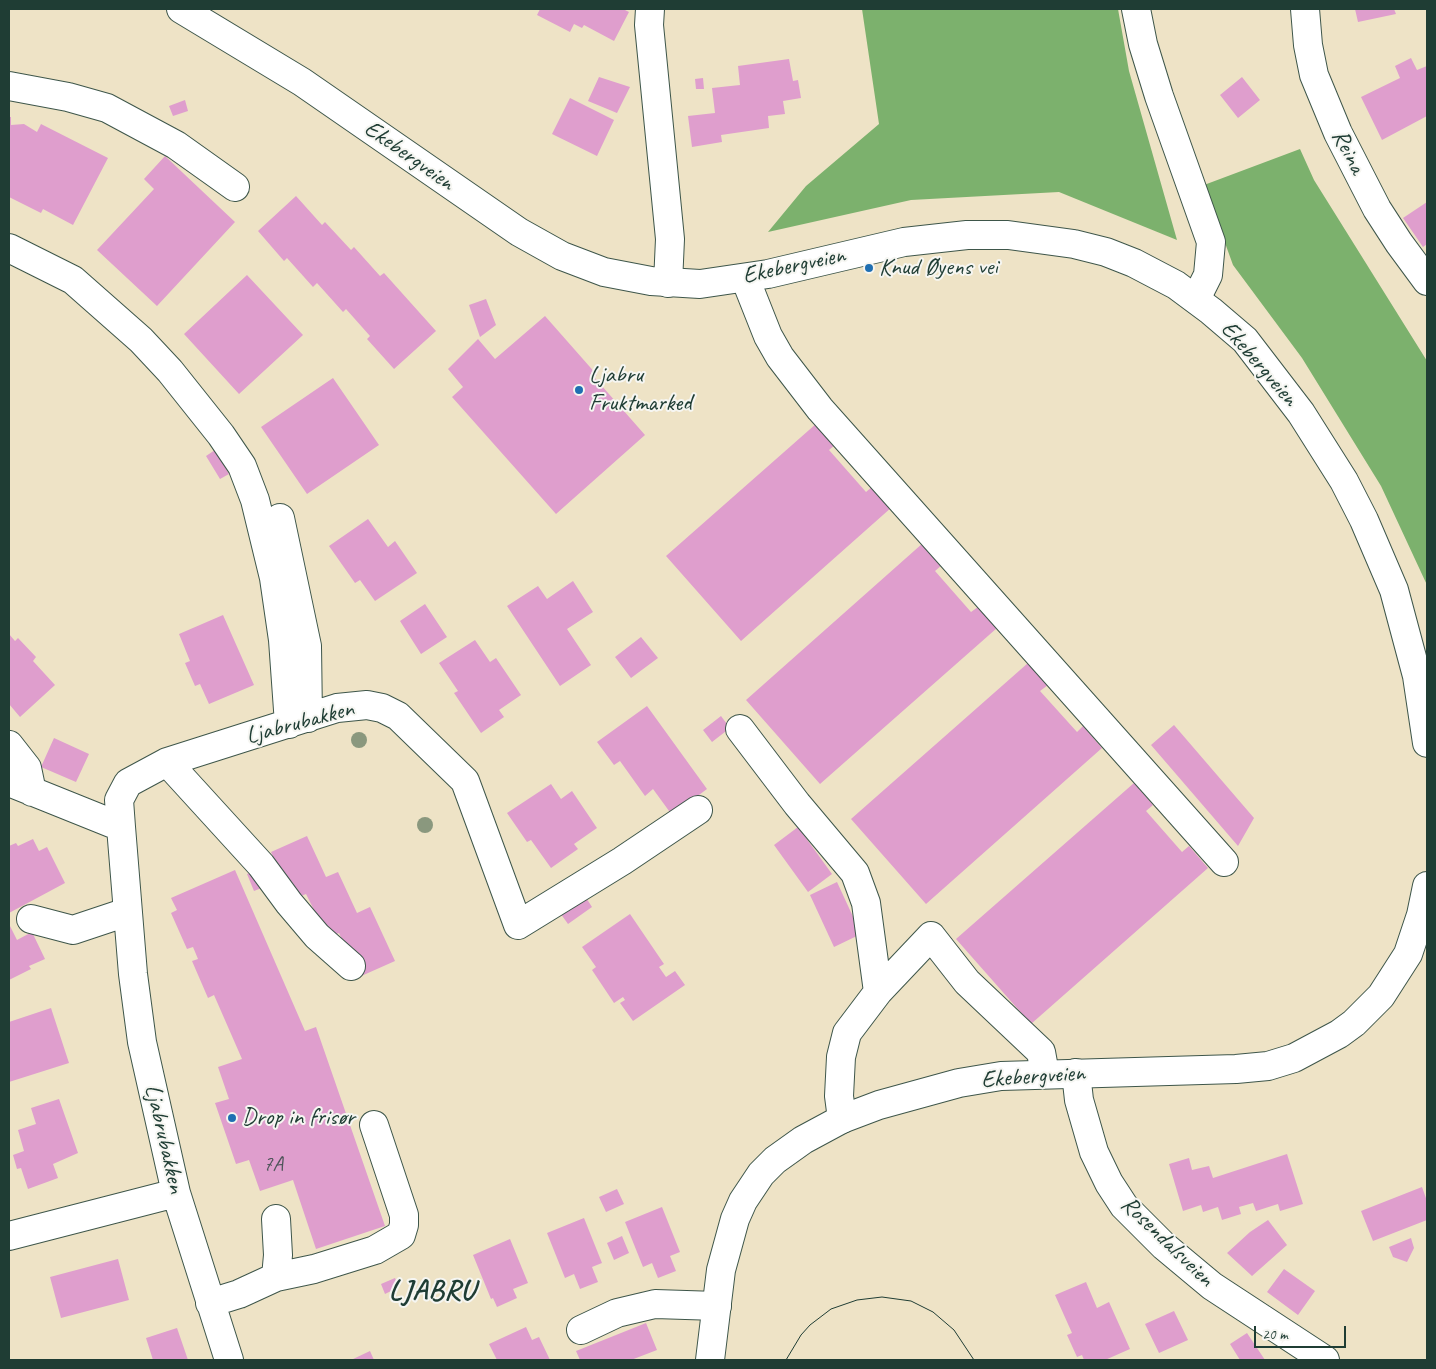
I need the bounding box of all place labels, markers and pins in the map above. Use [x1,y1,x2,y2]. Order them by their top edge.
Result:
place label: Knud Øyens vei [879,254,998,282]
marker: Knud Øyens vei [863,262,875,274]
place label: Ljabru Fruktmarked [589,362,692,418]
marker: Ljabru Fruktmarked [573,384,585,396]
place label: Drop in frisør [242,1104,355,1132]
marker: Drop in frisør [226,1112,238,1124]

